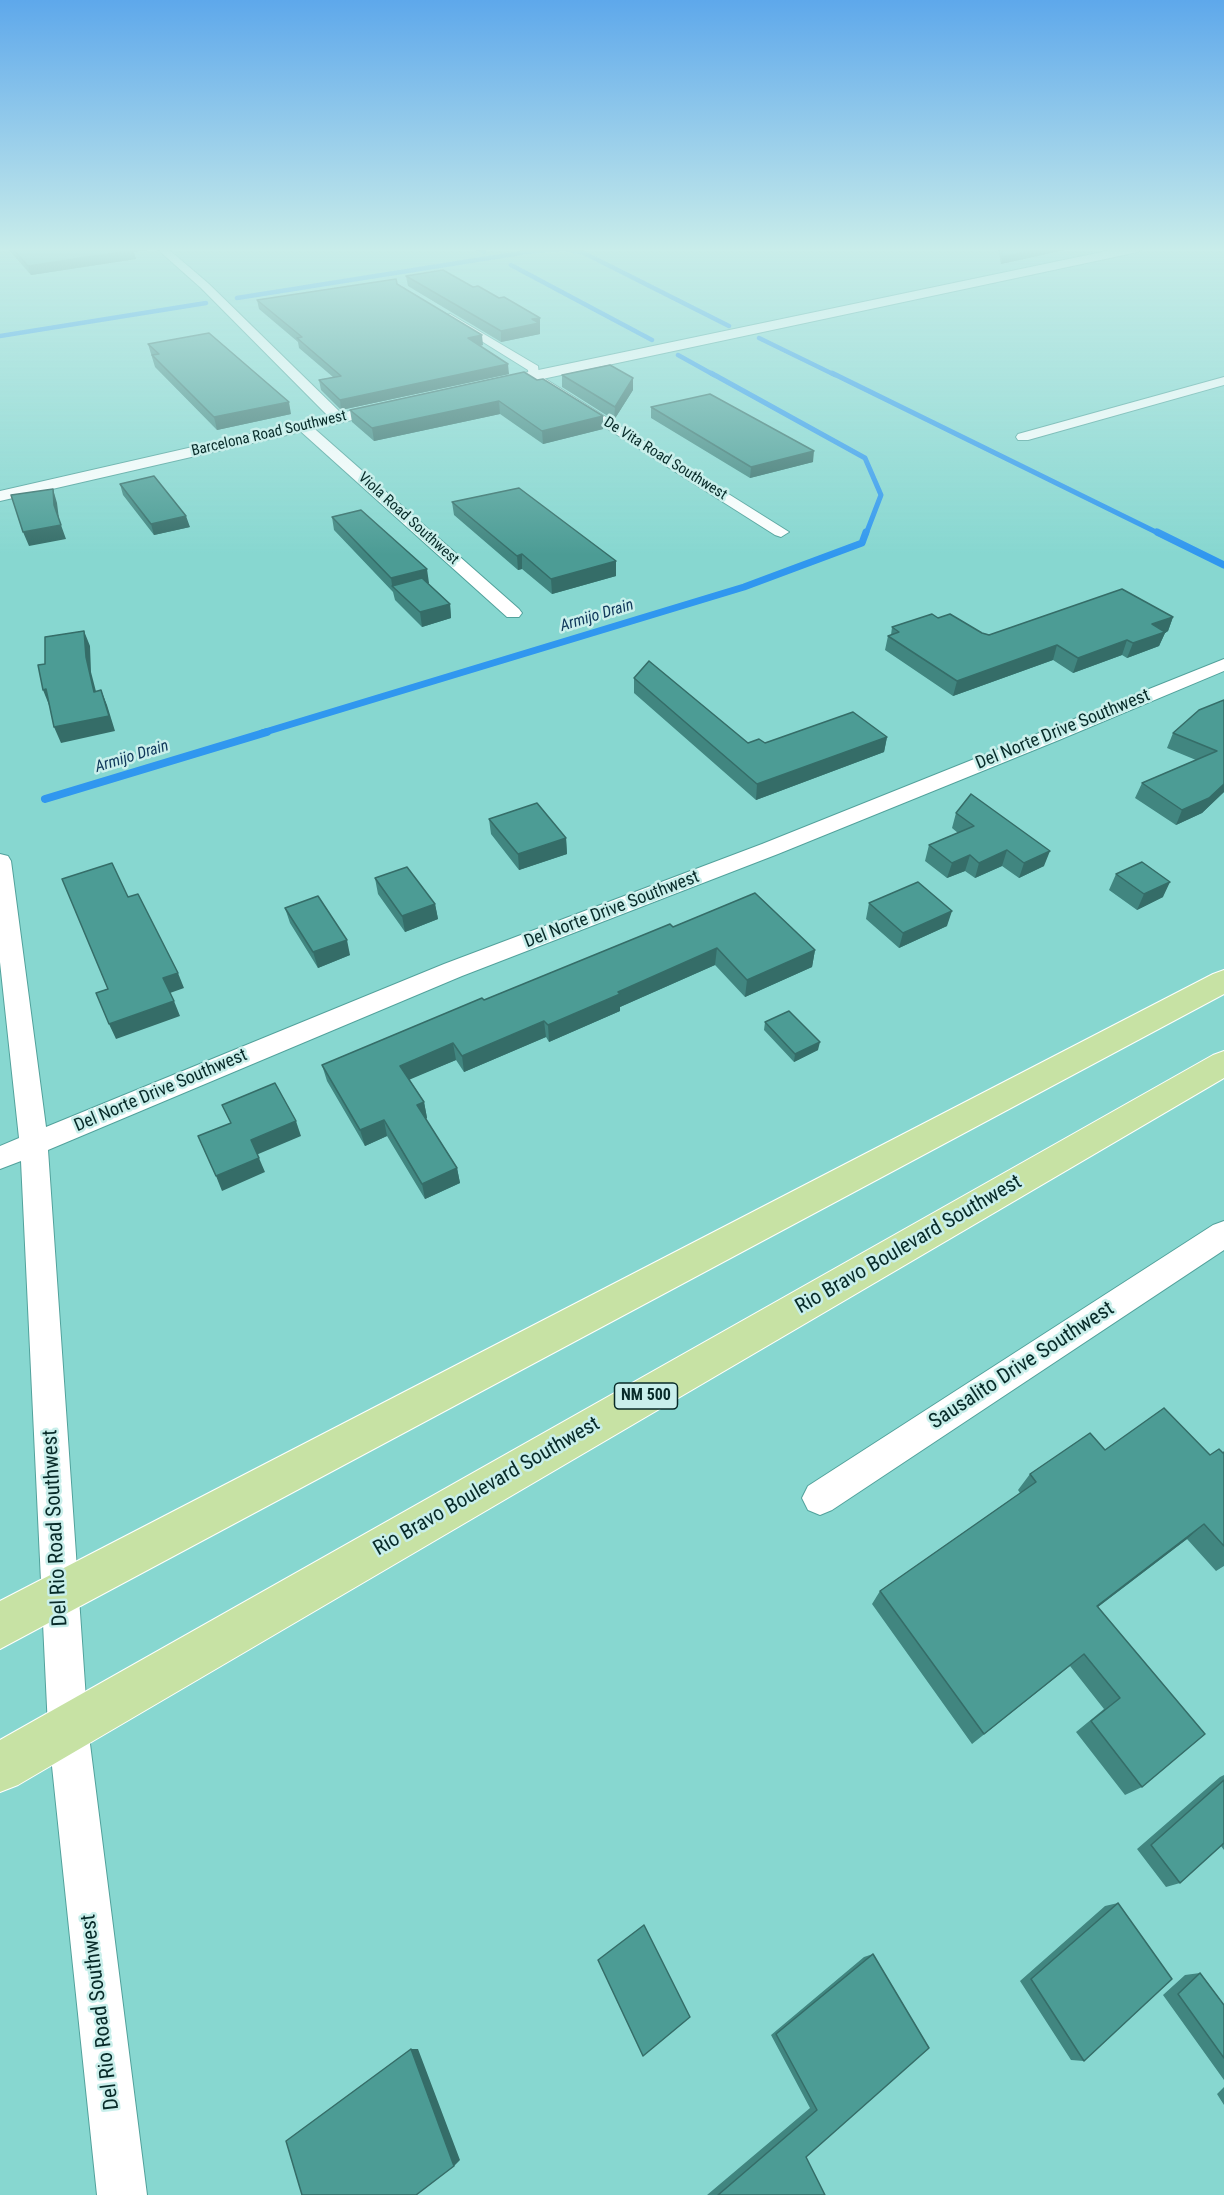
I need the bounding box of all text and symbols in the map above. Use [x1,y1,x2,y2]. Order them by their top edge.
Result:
street label: Barcelona Road Southwest [190,407,348,461]
street label: De Vita Road Southwest [600,414,730,504]
street label: Viola Road Southwest [354,469,462,569]
water label: Armijo Drain [558,596,636,636]
street label: Del Norte Drive Southwest [973,685,1153,775]
water label: Armijo Drain [93,737,171,777]
street label: Del Norte Drive Southwest [521,867,703,953]
street label: Del Norte Drive Southwest [71,1045,251,1137]
street label: Rio Bravo Boulevard Southwest [791,1170,1027,1320]
street label: Sausalito Drive Southwest [925,1297,1119,1435]
road number: NM 500 [614,1383,678,1409]
street label: Rio Bravo Boulevard Southwest [369,1412,605,1562]
street label: Del Rio Road Southwest [38,1429,74,1627]
street label: Del Rio Road Southwest [76,1913,126,2111]

